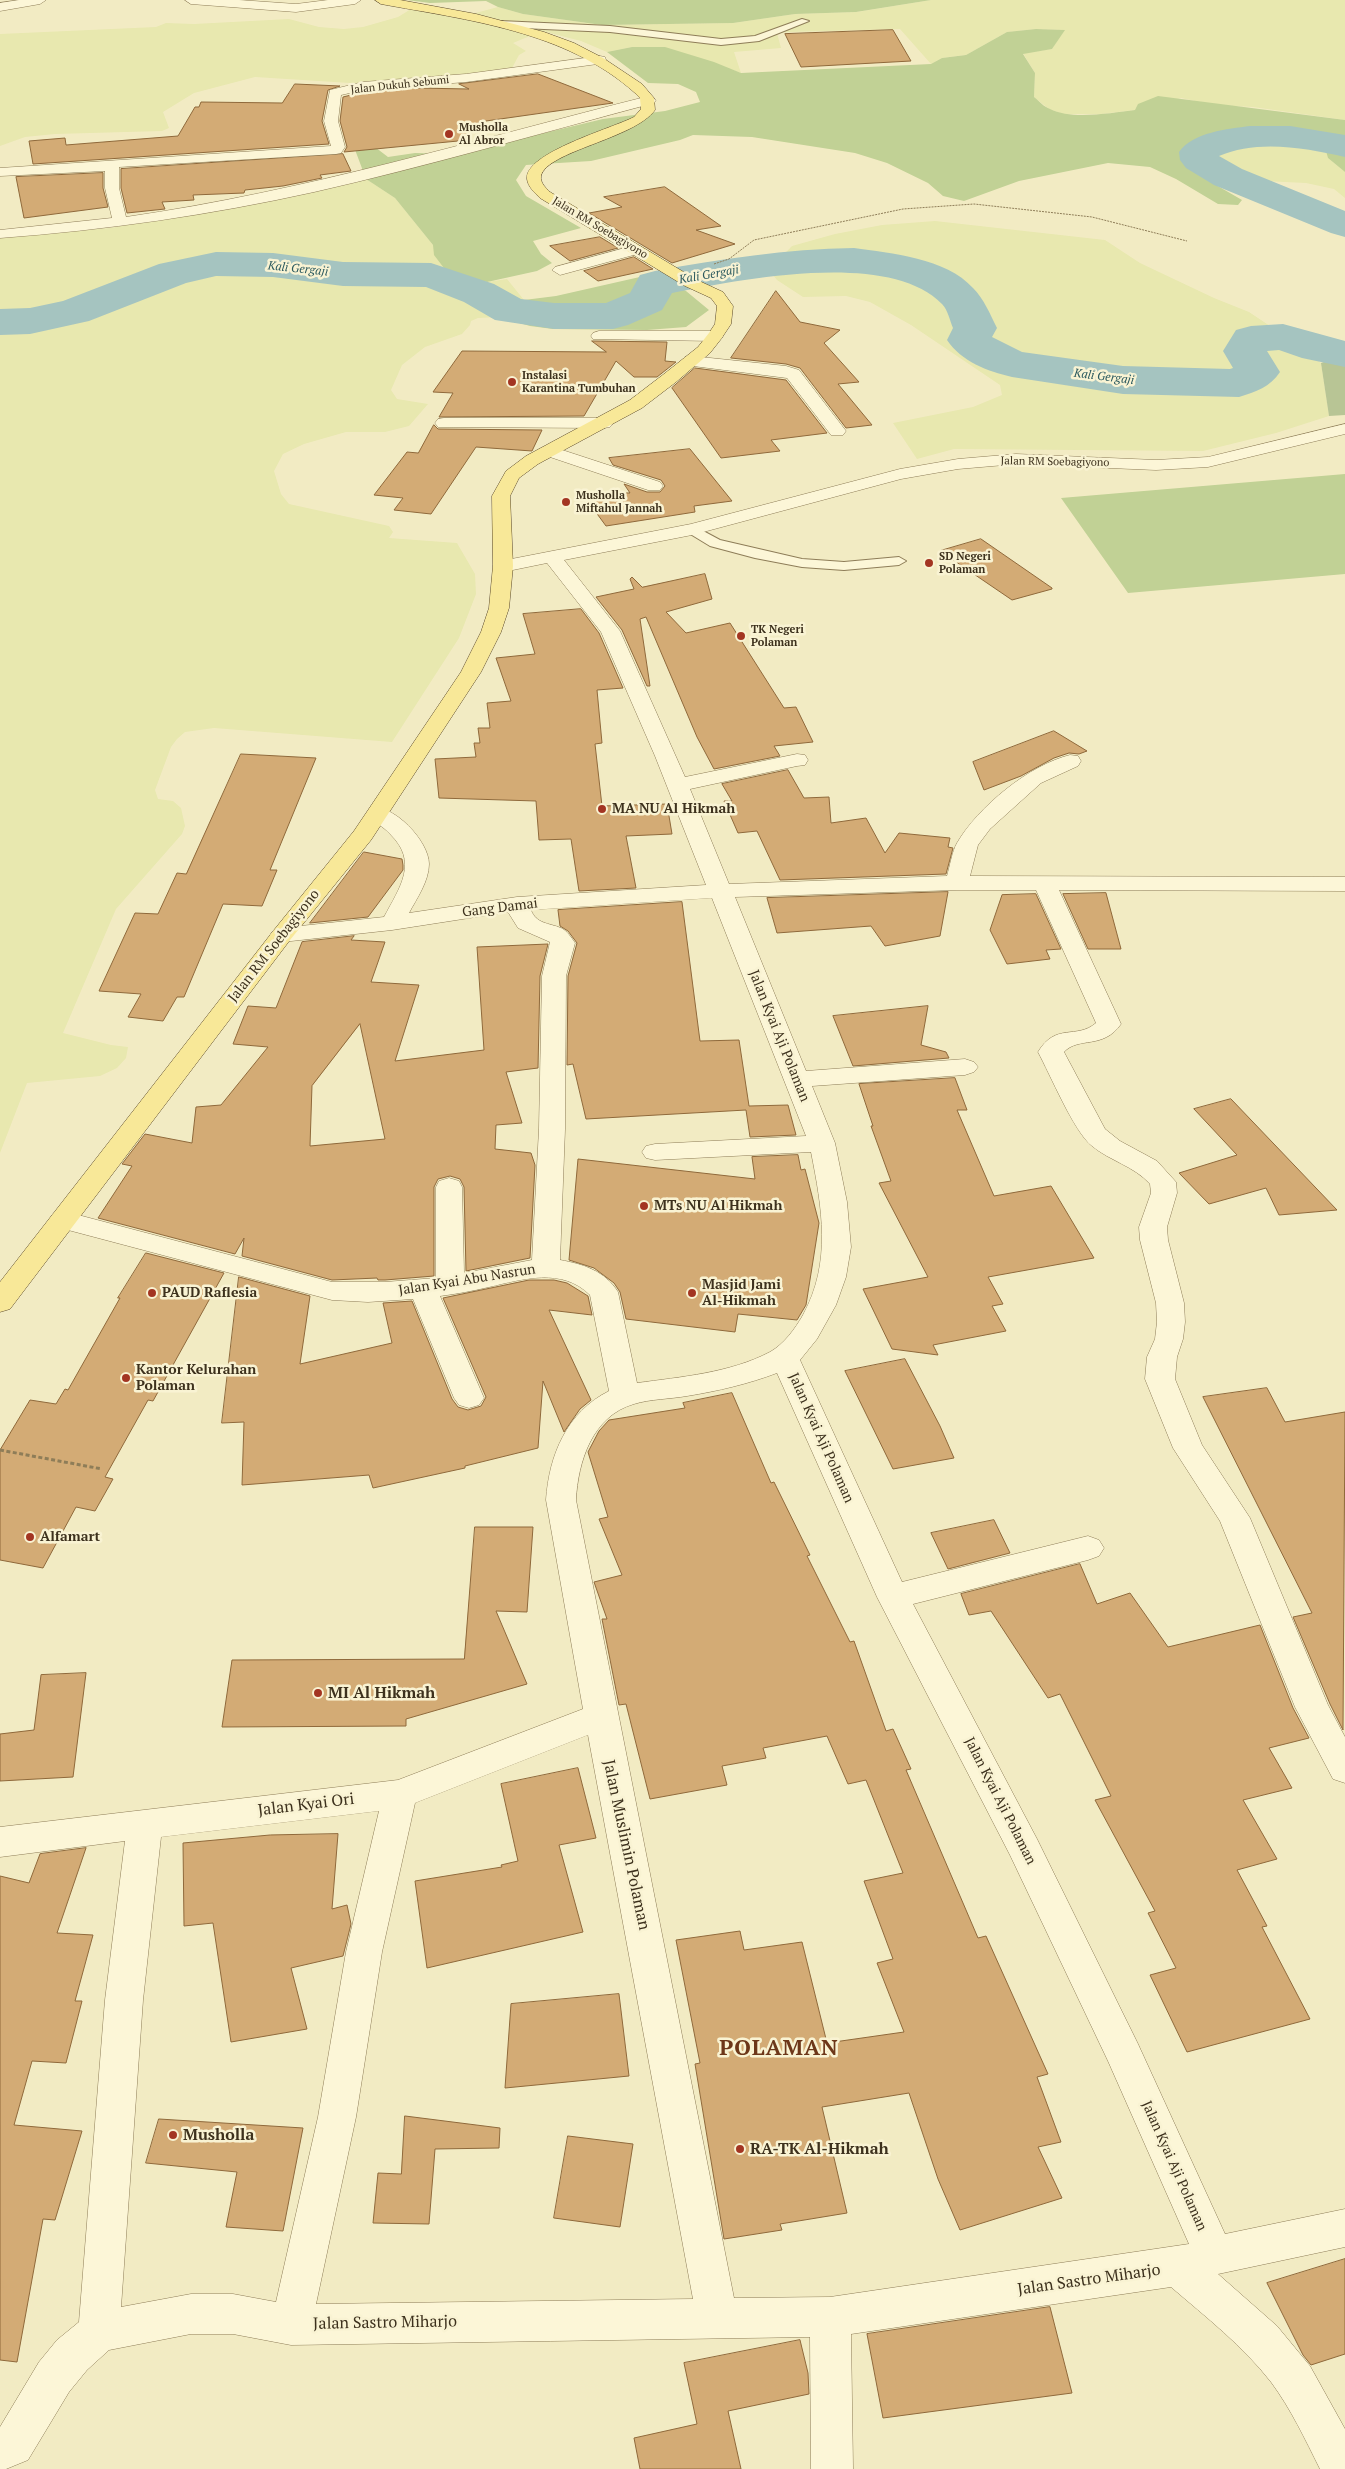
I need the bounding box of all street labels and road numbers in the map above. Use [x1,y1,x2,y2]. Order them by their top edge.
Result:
street label: Jalan Dukuh Sebumi [350,73,450,97]
street label: Jalan RM Soebagiyono [550,194,650,262]
street label: Jalan RM Soebagiyono [1000,454,1110,470]
street label: Jalan RM Soebagiyono [225,886,323,1006]
street label: Gang Damai [461,895,539,921]
street label: Jalan Kyai Aji Polaman [745,968,813,1104]
street label: Jalan Kyai Abu Nasrun [397,1261,537,1299]
street label: Jalan Kyai Aji Polaman [785,1370,857,1506]
street label: Jalan Kyai Aji Polaman [961,1735,1039,1867]
street label: Jalan Muslimin Polaman [599,1758,653,1932]
street label: Jalan Kyai Ori [257,1790,355,1820]
street label: Jalan Kyai Aji Polaman [1138,2098,1210,2234]
street label: Jalan Sastro Miharjo [1016,2260,1162,2300]
street label: Jalan Sastro Miharjo [313,2312,457,2334]

